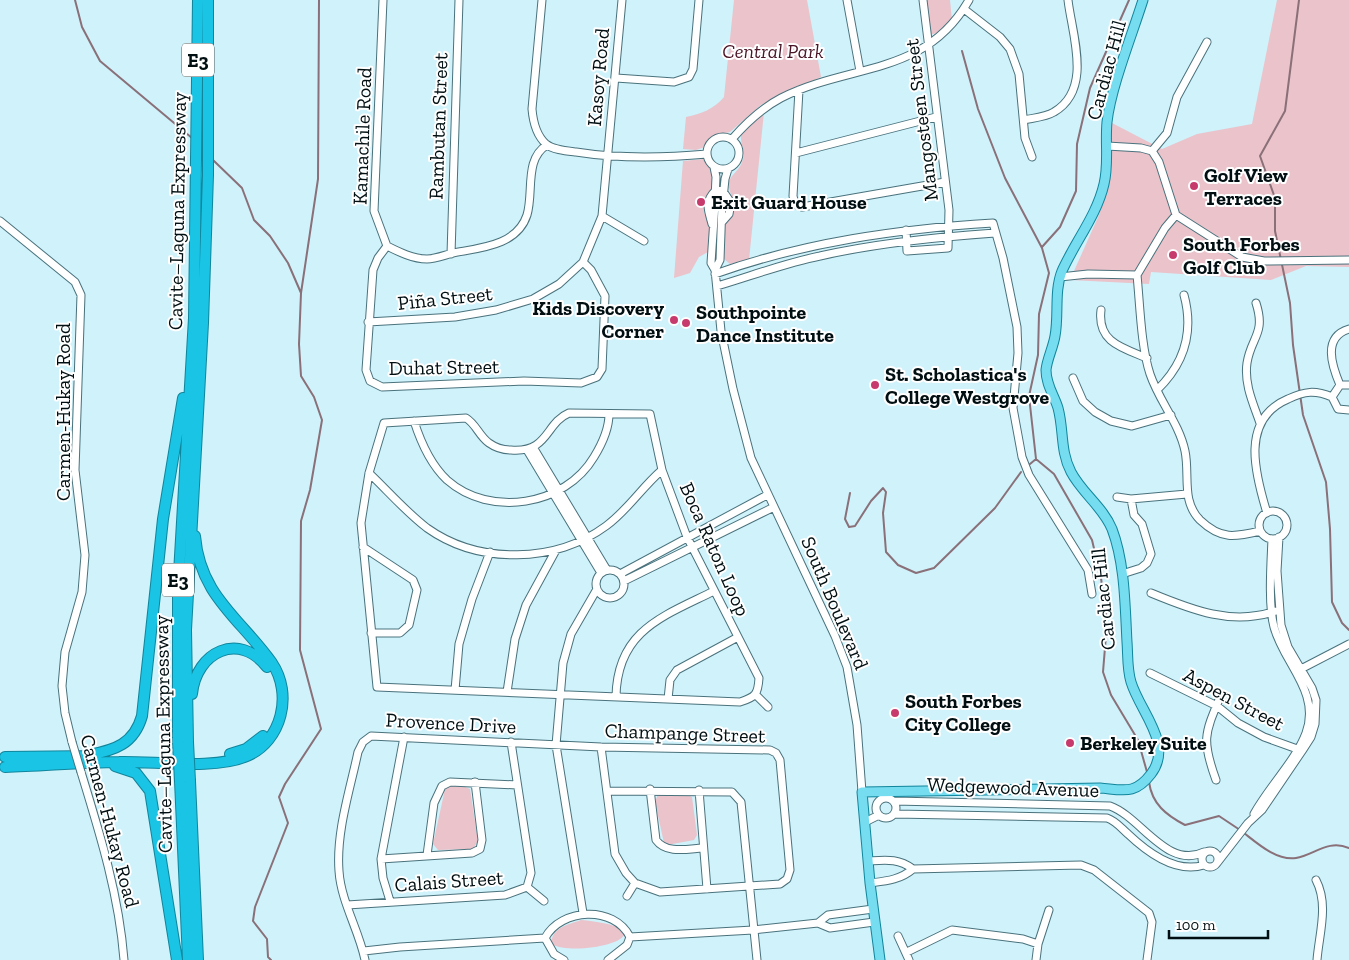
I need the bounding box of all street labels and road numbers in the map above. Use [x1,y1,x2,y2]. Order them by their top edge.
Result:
street label: Cardiac Hill [1081,17,1131,123]
street label: Kasoy Road [582,27,614,127]
street label: Mangosteen Street [899,37,943,203]
road number: E3 [182,44,214,76]
street label: Rambutan Street [423,52,453,200]
street label: Kamachile Road [348,67,376,205]
street label: Cavite–Laguna Expressway [163,91,191,330]
street label: Piña Street [396,281,494,315]
street label: Carmen-Hukay Road [51,323,75,501]
street label: Duhat Street [388,354,500,380]
street label: Boca Raton Loop [675,478,755,620]
street label: South Boulevard [796,533,874,673]
street label: Cardiac Hill [1086,547,1120,651]
road number: E3 [162,564,194,596]
street label: Cavite–Laguna Expressway [149,614,177,853]
street label: Aspen Street [1179,662,1289,736]
street label: Provence Drive [385,708,517,738]
street label: Champange Street [604,718,766,748]
street label: Carmen-Hukay Road [75,732,145,910]
street label: Wedgewood Avenue [927,772,1099,802]
street label: Calais Street [394,865,505,897]

